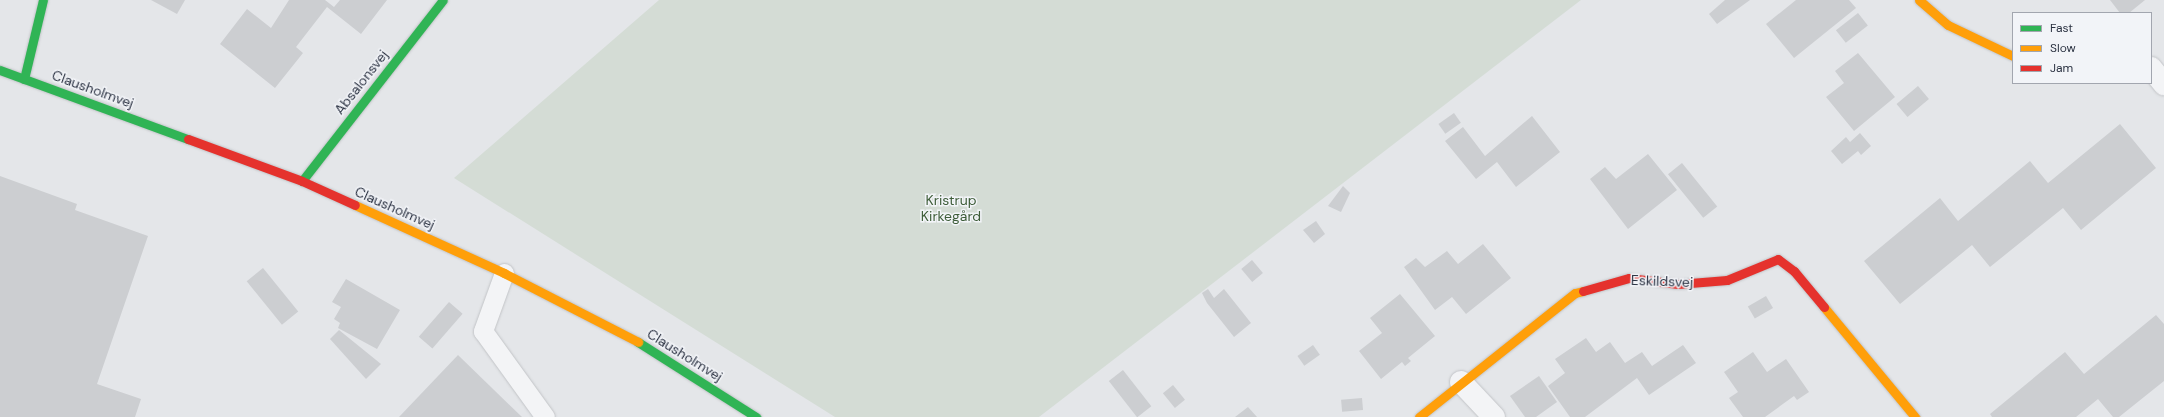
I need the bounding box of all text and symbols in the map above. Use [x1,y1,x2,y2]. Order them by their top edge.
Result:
legend [2012,12,2152,84]
text: Fast [2050,20,2073,36]
text: Slow [2050,40,2076,56]
street label: Absalonsvej [331,46,391,118]
text: Jam [2050,60,2073,76]
street label: Clausholmvej [50,66,136,112]
street label: Clausholmvej [352,183,438,233]
park label: Kristrup Kirkegård [921,192,981,224]
street label: Eskildsvej [1631,272,1693,290]
street label: Clausholmvej [644,325,726,385]

